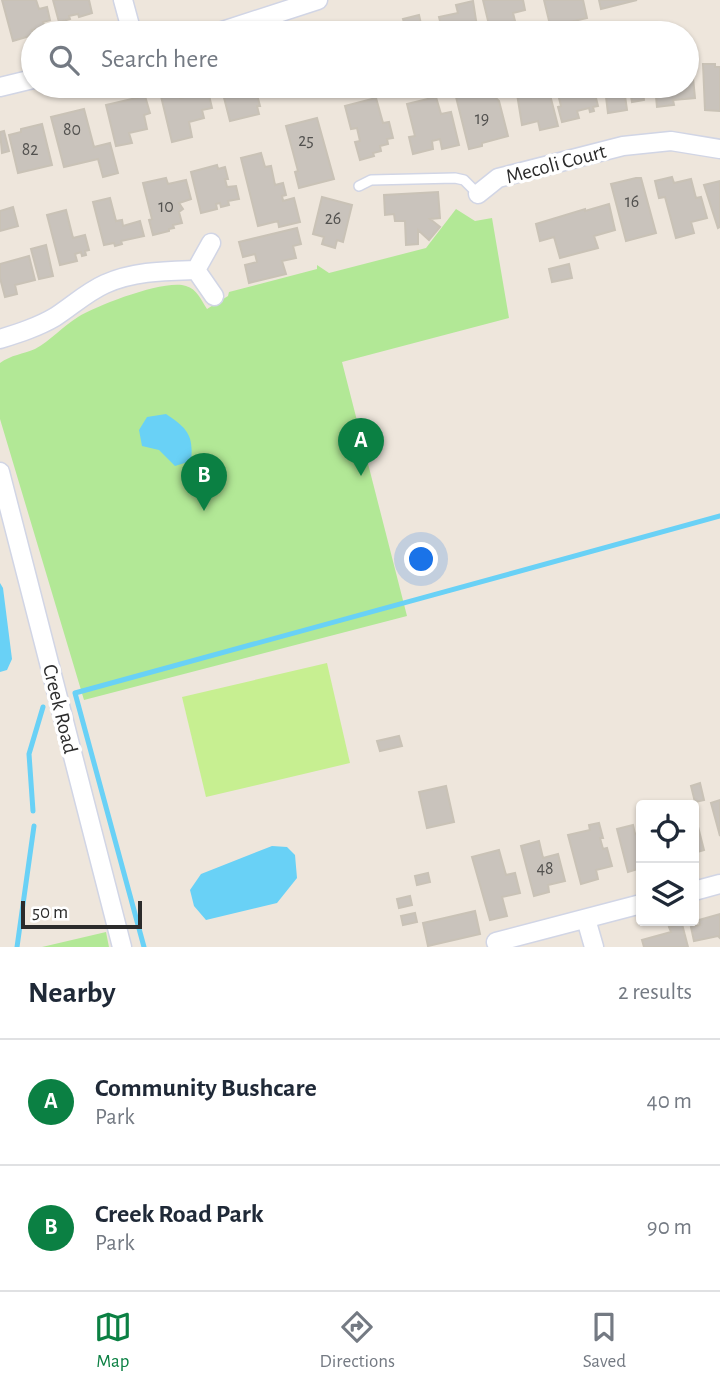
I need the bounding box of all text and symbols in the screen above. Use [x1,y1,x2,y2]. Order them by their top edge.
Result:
search box [21,21,699,98]
icon: search [45,41,83,79]
text: Search here [101,46,219,72]
house number: 19 [475,110,489,128]
house number: 80 [63,121,81,139]
house number: 25 [298,132,314,150]
street label: Mecoli Court [504,140,609,187]
house number: 82 [22,141,38,159]
house number: 16 [625,193,639,211]
house number: 10 [158,198,174,216]
house number: 26 [325,210,341,228]
pin: A [338,418,384,476]
pin: B [181,453,227,511]
your location [404,542,438,576]
street label: Creek Road [39,662,81,756]
map controls [636,800,699,926]
button: locate [636,800,699,863]
house number: 48 [536,860,554,878]
button: layers [636,863,699,926]
scale bar [21,898,142,930]
text: 50 m [32,903,68,922]
text: Nearby [28,978,116,1008]
text: 2 results [618,981,692,1004]
text: Community Bushcare [95,1075,317,1101]
text: A [44,1090,58,1113]
text: 40 m [647,1090,692,1113]
text: Park [95,1106,135,1129]
text: Creek Road Park [95,1201,264,1227]
text: B [44,1216,58,1239]
text: 90 m [647,1216,692,1239]
text: Park [95,1232,135,1255]
tab: Map [94,1308,132,1373]
tab: Directions [319,1308,395,1373]
tab: Saved [583,1308,626,1373]

